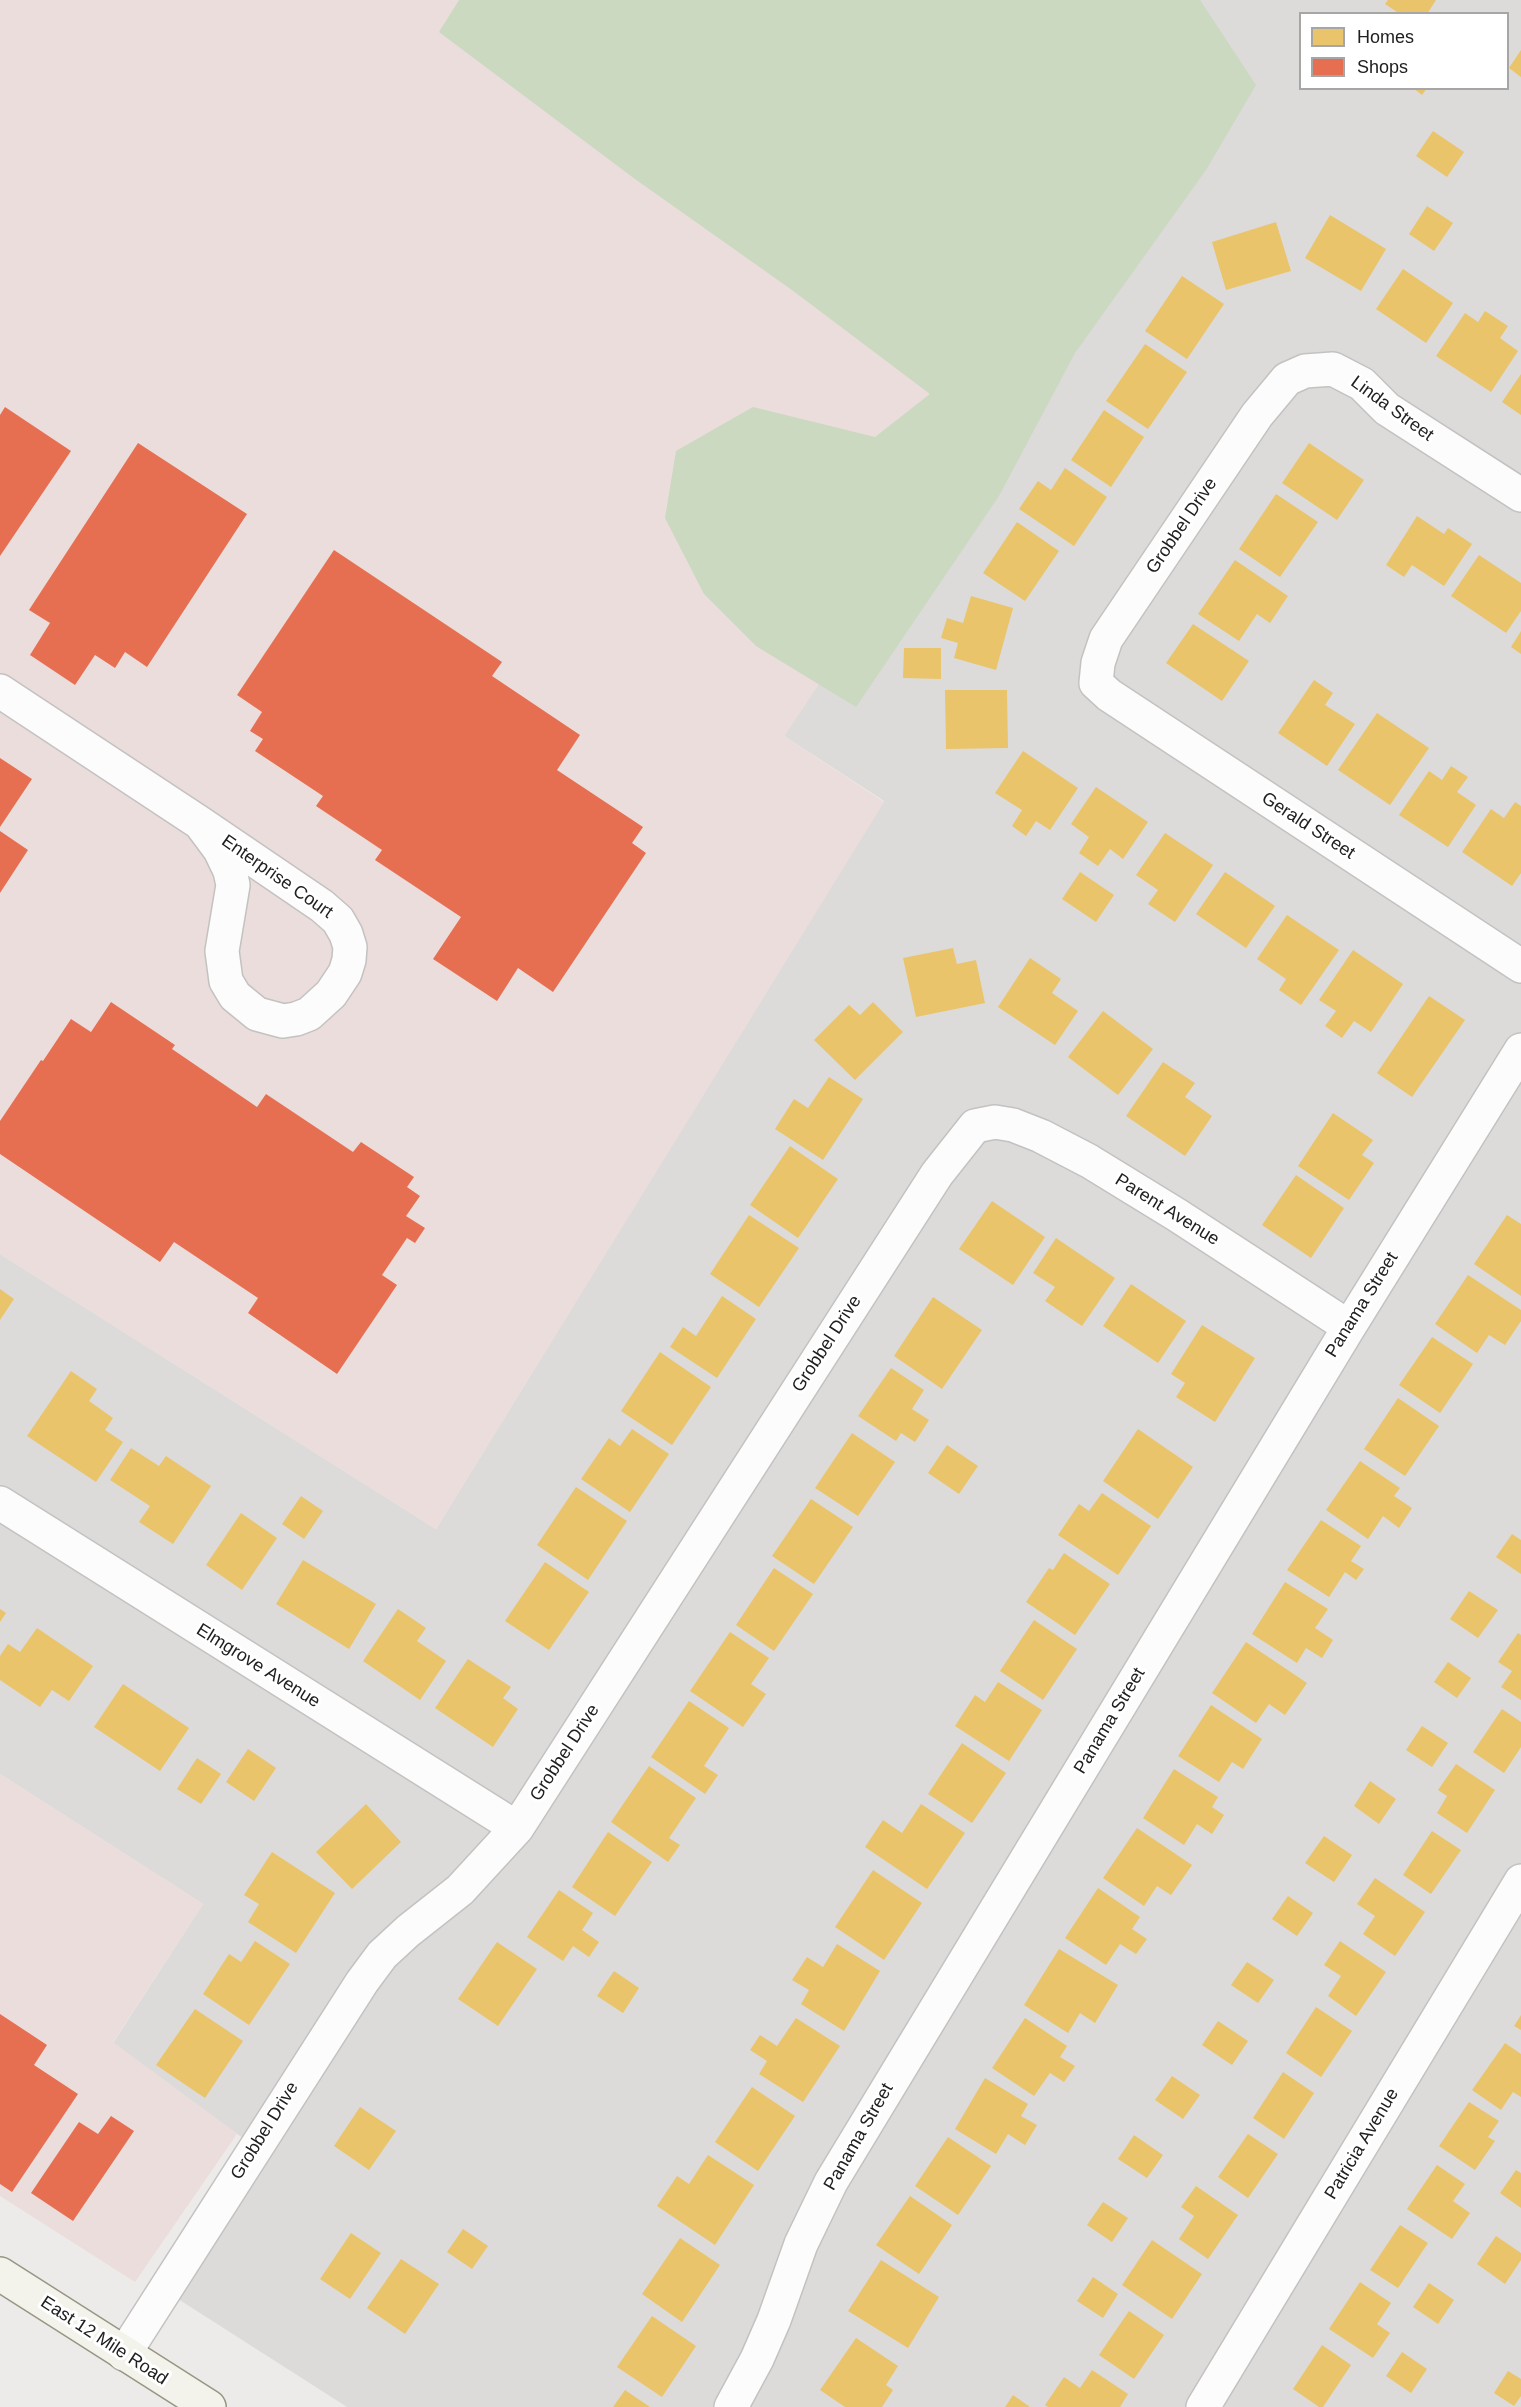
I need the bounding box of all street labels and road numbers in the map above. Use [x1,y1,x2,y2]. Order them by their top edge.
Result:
street label: Linda Street [1346,372,1438,446]
street label: Grobbel Drive [1142,474,1222,578]
street label: Gerald Street [1257,788,1359,864]
street label: Enterprise Court [217,831,337,923]
street label: Parent Avenue [1111,1169,1223,1251]
street label: Panama Street [1321,1248,1403,1362]
street label: Grobbel Drive [788,1292,866,1396]
street label: Elmgrove Avenue [192,1619,324,1713]
street label: Panama Street [1070,1664,1150,1778]
street label: Grobbel Drive [526,1701,604,1805]
street label: Grobbel Drive [226,2078,304,2184]
street label: Panama Street [820,2080,898,2194]
street label: Patricia Avenue [1320,2085,1404,2203]
street label: East 12 Mile Road [36,2292,172,2390]

